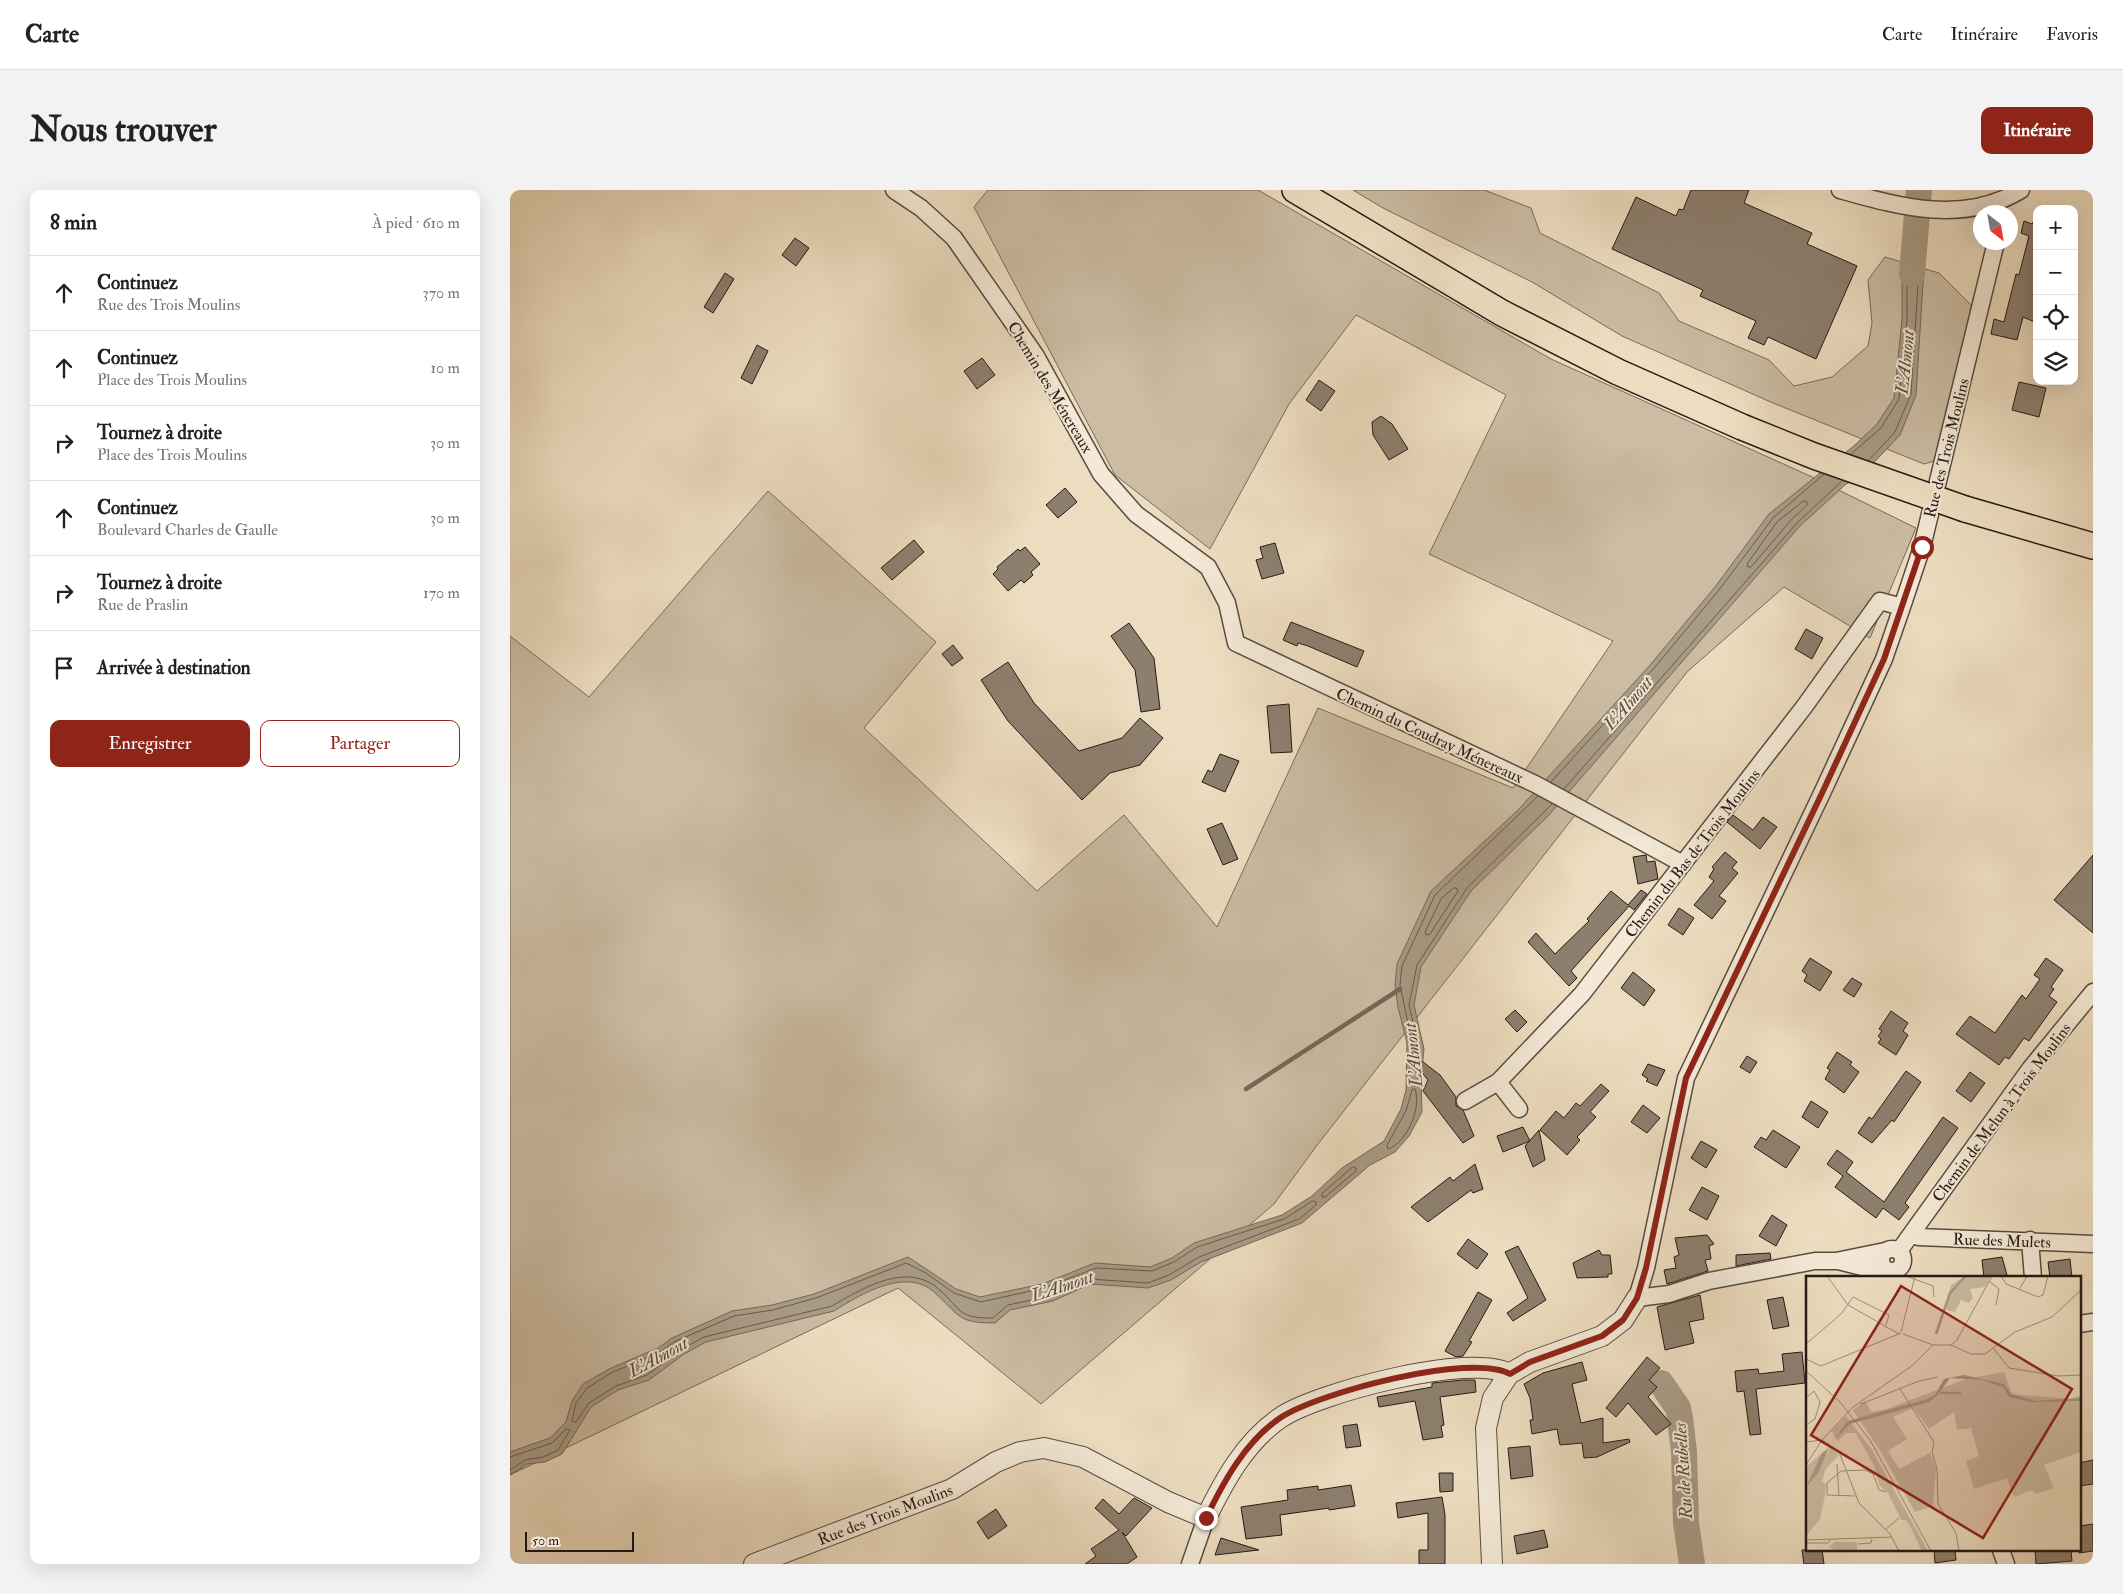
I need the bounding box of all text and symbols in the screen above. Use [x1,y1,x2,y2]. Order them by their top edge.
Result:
text: Carte [25,19,79,50]
text: Carte [1882,23,1923,46]
text: Itinéraire [1951,23,2018,46]
text: Favoris [2046,23,2098,46]
button: Itinéraire [1981,107,2093,154]
text: Nous trouver [30,108,217,152]
north arrow [1973,205,2018,250]
map controls [2033,205,2078,385]
button: + [2033,205,2078,250]
text: 8 min [50,209,97,236]
text: À pied · 610 m [372,213,460,233]
button: − [2033,250,2078,295]
text: Continuez [97,271,178,295]
icon: ahead [50,279,78,307]
text: 370 m [423,283,460,303]
text: Rue des Trois Moulins [97,295,240,315]
button: locate [2033,295,2078,340]
street label: Chemin des Ménereaux [1003,318,1097,457]
water label: L'Almont [1891,328,1920,396]
button: layers [2033,340,2078,385]
text: Continuez [97,346,178,370]
icon: ahead [50,354,78,382]
text: 10 m [430,358,460,378]
text: Place des Trois Moulins [97,370,247,390]
street label: Rue des Trois Moulins [1920,376,1974,520]
text: Tournez à droite [97,421,222,445]
icon: right [50,429,78,457]
text: 30 m [430,433,460,453]
text: Place des Trois Moulins [97,445,247,465]
text: Continuez [97,496,178,520]
icon: ahead [50,504,78,532]
text: 30 m [430,508,460,528]
text: Boulevard Charles de Gaulle [97,520,278,540]
route start [1911,536,1934,559]
text: Tournez à droite [97,571,222,595]
icon: right [50,579,78,607]
text: 170 m [423,583,460,603]
text: Rue de Praslin [97,595,188,615]
icon: arrive [50,654,78,682]
text: Arrivée à destination [97,656,251,680]
water label: L'Almont [1598,671,1659,736]
street label: Chemin du Coudray Ménereaux [1333,684,1526,788]
button: Enregistrer [50,720,250,767]
button: Partager [260,720,460,767]
street label: Chemin du Bas de Trois Moulins [1621,765,1765,942]
street label: Chemin de Melun à Trois Moulins [1928,1019,2076,1206]
water label: L'Almont [1399,1021,1428,1089]
street label: Rue des Mulets [1953,1229,2051,1253]
water label: L'Almont [1027,1265,1097,1308]
inset map [1806,1276,2080,1552]
water label: L'Almont [623,1332,693,1383]
water label: Ru de Rubelles [1669,1421,1698,1521]
street label: Rue des Trois Moulins [815,1480,956,1550]
route end [1195,1507,1218,1530]
scale bar [525,1529,634,1552]
text: 50 m [532,1532,559,1549]

